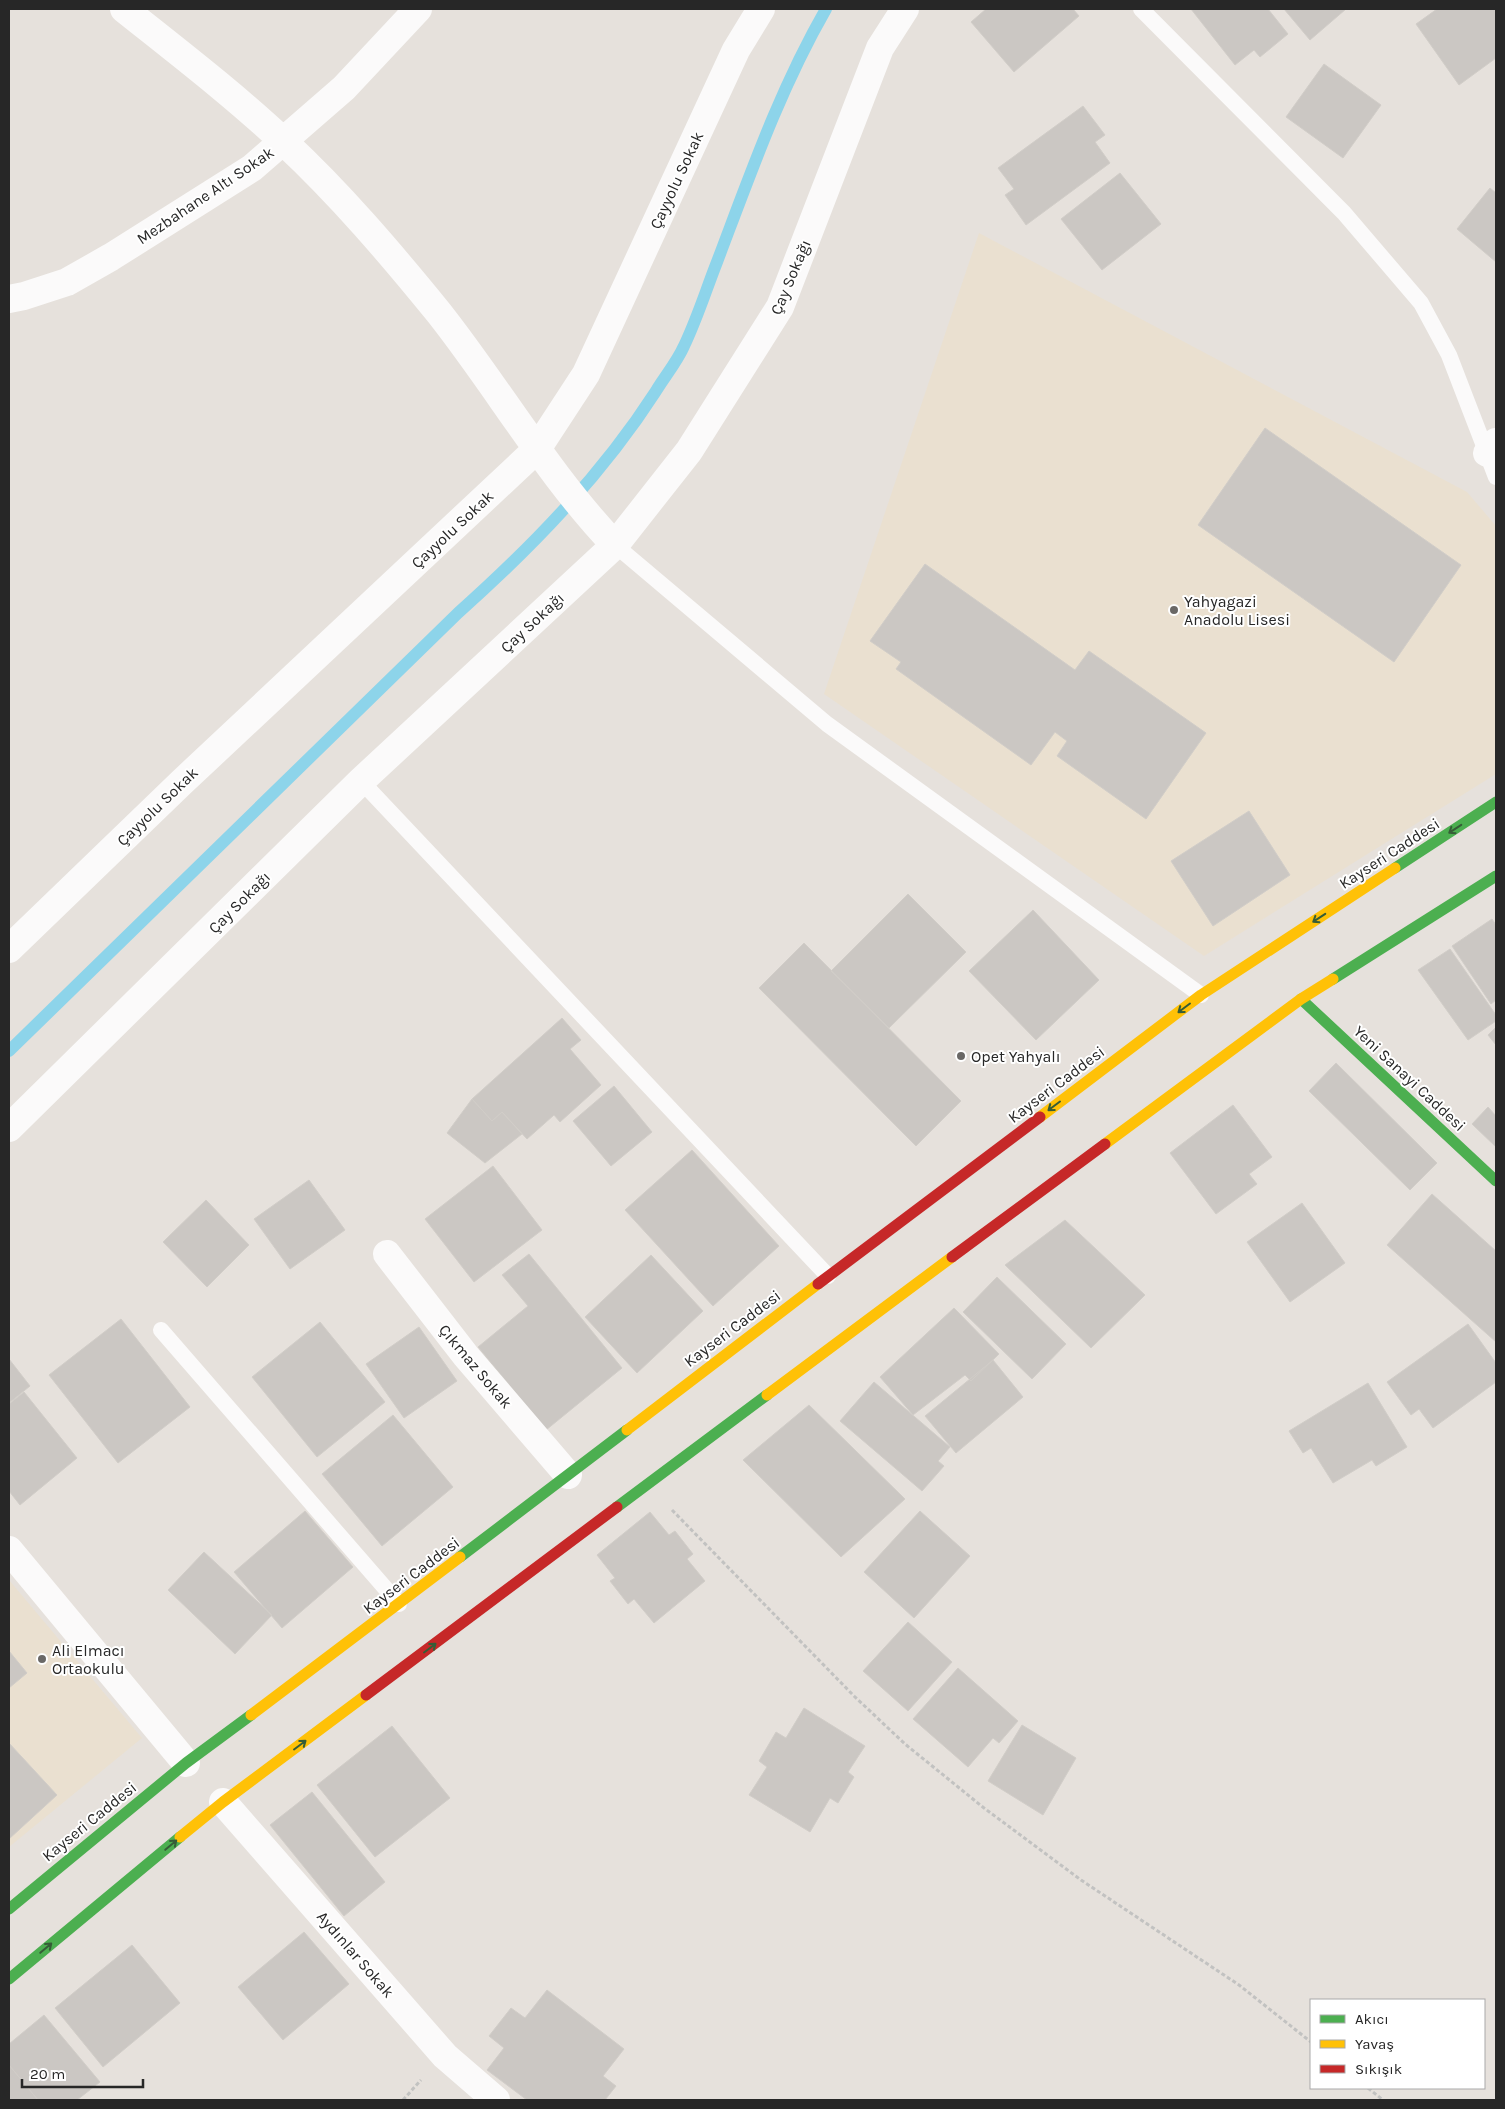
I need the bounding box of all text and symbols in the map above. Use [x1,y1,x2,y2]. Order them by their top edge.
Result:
street label: Çayyolu Sokak [646,128,707,232]
street label: Mezbahane Altı Sokak [133,142,277,248]
street label: Çay Sokağı [766,237,815,318]
street label: Çayyolu Sokak [407,486,497,572]
street label: Çay Sokağı [497,588,568,657]
place label: Yahyagazi Anadolu Lisesi [1184,592,1290,629]
marker: Yahyagazi Anadolu Lisesi [1168,604,1180,616]
street label: Çayyolu Sokak [113,763,202,850]
street label: Kayseri Caddesi [1335,814,1443,893]
one-way arrow [1449,824,1463,834]
street label: Çay Sokağı [204,867,274,937]
one-way arrow [1313,913,1327,923]
one-way arrow [1177,1003,1191,1013]
street label: Yeni Sanayi Caddesi [1350,1022,1470,1135]
street label: Kayseri Caddesi [1004,1042,1108,1127]
place label: Opet Yahyalı [971,1047,1060,1066]
marker: Opet Yahyalı [955,1050,967,1062]
one-way arrow [1048,1100,1061,1111]
street label: Kayseri Caddesi [680,1286,784,1371]
street label: Çıkmaz Sokak [435,1320,516,1412]
street label: Kayseri Caddesi [359,1533,463,1618]
place label: Ali Elmacı Ortaokulu [52,1641,125,1678]
one-way arrow [423,1643,437,1653]
marker: Ali Elmacı Ortaokulu [36,1653,48,1665]
one-way arrow [293,1740,307,1750]
street label: Kayseri Caddesi [38,1778,140,1865]
one-way arrow [165,1839,178,1850]
street label: Aydınlar Sokak [313,1907,398,2001]
one-way arrow [40,1943,53,1954]
legend [1310,1999,1485,2089]
text: Akıcı [1355,2010,1389,2028]
text: Yavaş [1355,2035,1394,2053]
scale bar [22,2056,144,2088]
text: Sıkışık [1355,2060,1402,2078]
text: 20 m [30,2065,65,2083]

